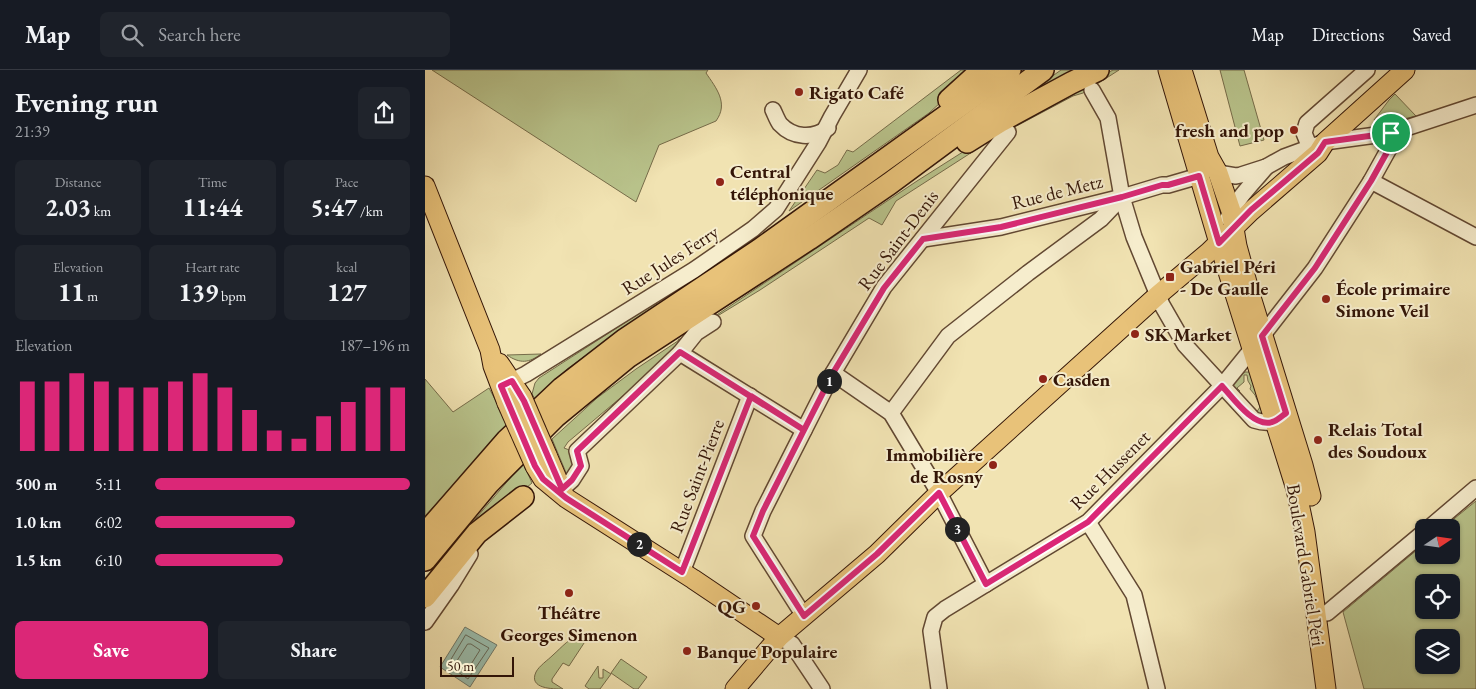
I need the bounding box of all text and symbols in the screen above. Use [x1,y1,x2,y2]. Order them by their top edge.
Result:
search box [100,12,450,57]
text: Map [25,19,70,50]
icon: search [118,21,146,49]
text: Search here [158,22,241,47]
text: Map [1252,23,1284,46]
text: Directions [1312,23,1384,46]
text: Saved [1412,23,1451,46]
place label: Rigato Café [809,80,904,105]
text: Evening run [15,84,158,120]
marker: Rigato Café [793,86,805,98]
button: share [358,87,410,139]
pin [1370,112,1412,154]
place label: fresh and pop [1175,118,1285,143]
icon: arrive [1377,119,1405,147]
text: 21:39 [15,121,50,142]
marker: fresh and pop [1288,124,1300,136]
place label: Central téléphonique [730,159,833,206]
street label: Rue de Metz [1009,168,1106,215]
text: Distance [55,173,102,191]
text: Time [198,173,227,191]
text: Pace [335,173,359,191]
marker: Central téléphonique [714,176,726,188]
street label: Rue Saint-Denis [852,185,944,295]
text: 2.03 [45,191,91,223]
text: 11:44 [183,191,242,223]
text: 5:47 [311,191,357,223]
text: km [91,202,111,220]
text: /km [357,202,383,220]
street label: Rue Jules Ferry [617,219,724,301]
place label: Gabriel Péri - De Gaulle [1180,254,1276,301]
text: Elevation [53,258,103,276]
text: Heart rate [185,258,240,276]
text: kcal [336,258,357,276]
marker: Gabriel Péri - De Gaulle [1164,271,1176,283]
text: 11 [58,276,85,308]
text: 139 [179,276,218,308]
text: 127 [327,276,367,308]
place label: École primaire Simone Veil [1336,276,1450,323]
text: m [85,287,98,305]
text: bpm [218,287,246,305]
marker: École primaire Simone Veil [1320,293,1332,305]
place label: SK Market [1145,322,1232,347]
marker: SK Market [1129,328,1141,340]
text: Elevation [15,335,73,356]
text: 187–196 m [339,335,410,356]
place label: Casden [1053,367,1111,392]
pin: 1 [817,368,841,394]
text: 1 [826,372,833,390]
marker: Casden [1037,373,1049,385]
street label: Rue Saint-Pierre [664,416,730,536]
place label: Relais Total des Soudoux [1328,417,1427,464]
street label: Rue Hussenet [1065,425,1155,515]
marker: Relais Total des Soudoux [1312,434,1324,446]
place label: Immobilière de Rosny [886,442,984,489]
marker: Immobilière de Rosny [987,459,999,471]
text: 500 m [15,474,57,495]
text: 5:11 [95,474,122,495]
street label: Boulevard Gabriel Péri [1281,482,1331,648]
text: 1.0 km [15,512,61,533]
text: 6:02 [95,512,122,533]
pin: 3 [945,516,969,542]
north arrow [1415,519,1460,564]
map controls [1415,519,1460,674]
text: 3 [954,520,961,538]
pin: 2 [627,532,651,556]
text: 2 [636,535,643,553]
text: 1.5 km [15,550,61,571]
text: 6:10 [95,550,122,571]
button: locate [1415,574,1460,619]
marker: Théâtre Georges Simenon [563,587,575,599]
place label: QG [718,594,746,619]
place label: Théâtre Georges Simenon [501,600,638,647]
marker: QG [750,600,762,612]
button: Save [15,621,208,679]
button: Share [218,621,410,679]
button: layers [1415,629,1460,674]
place label: Banque Populaire [697,639,837,664]
marker: Banque Populaire [681,645,693,657]
scale bar [440,654,514,677]
text: 50 m [447,657,474,675]

